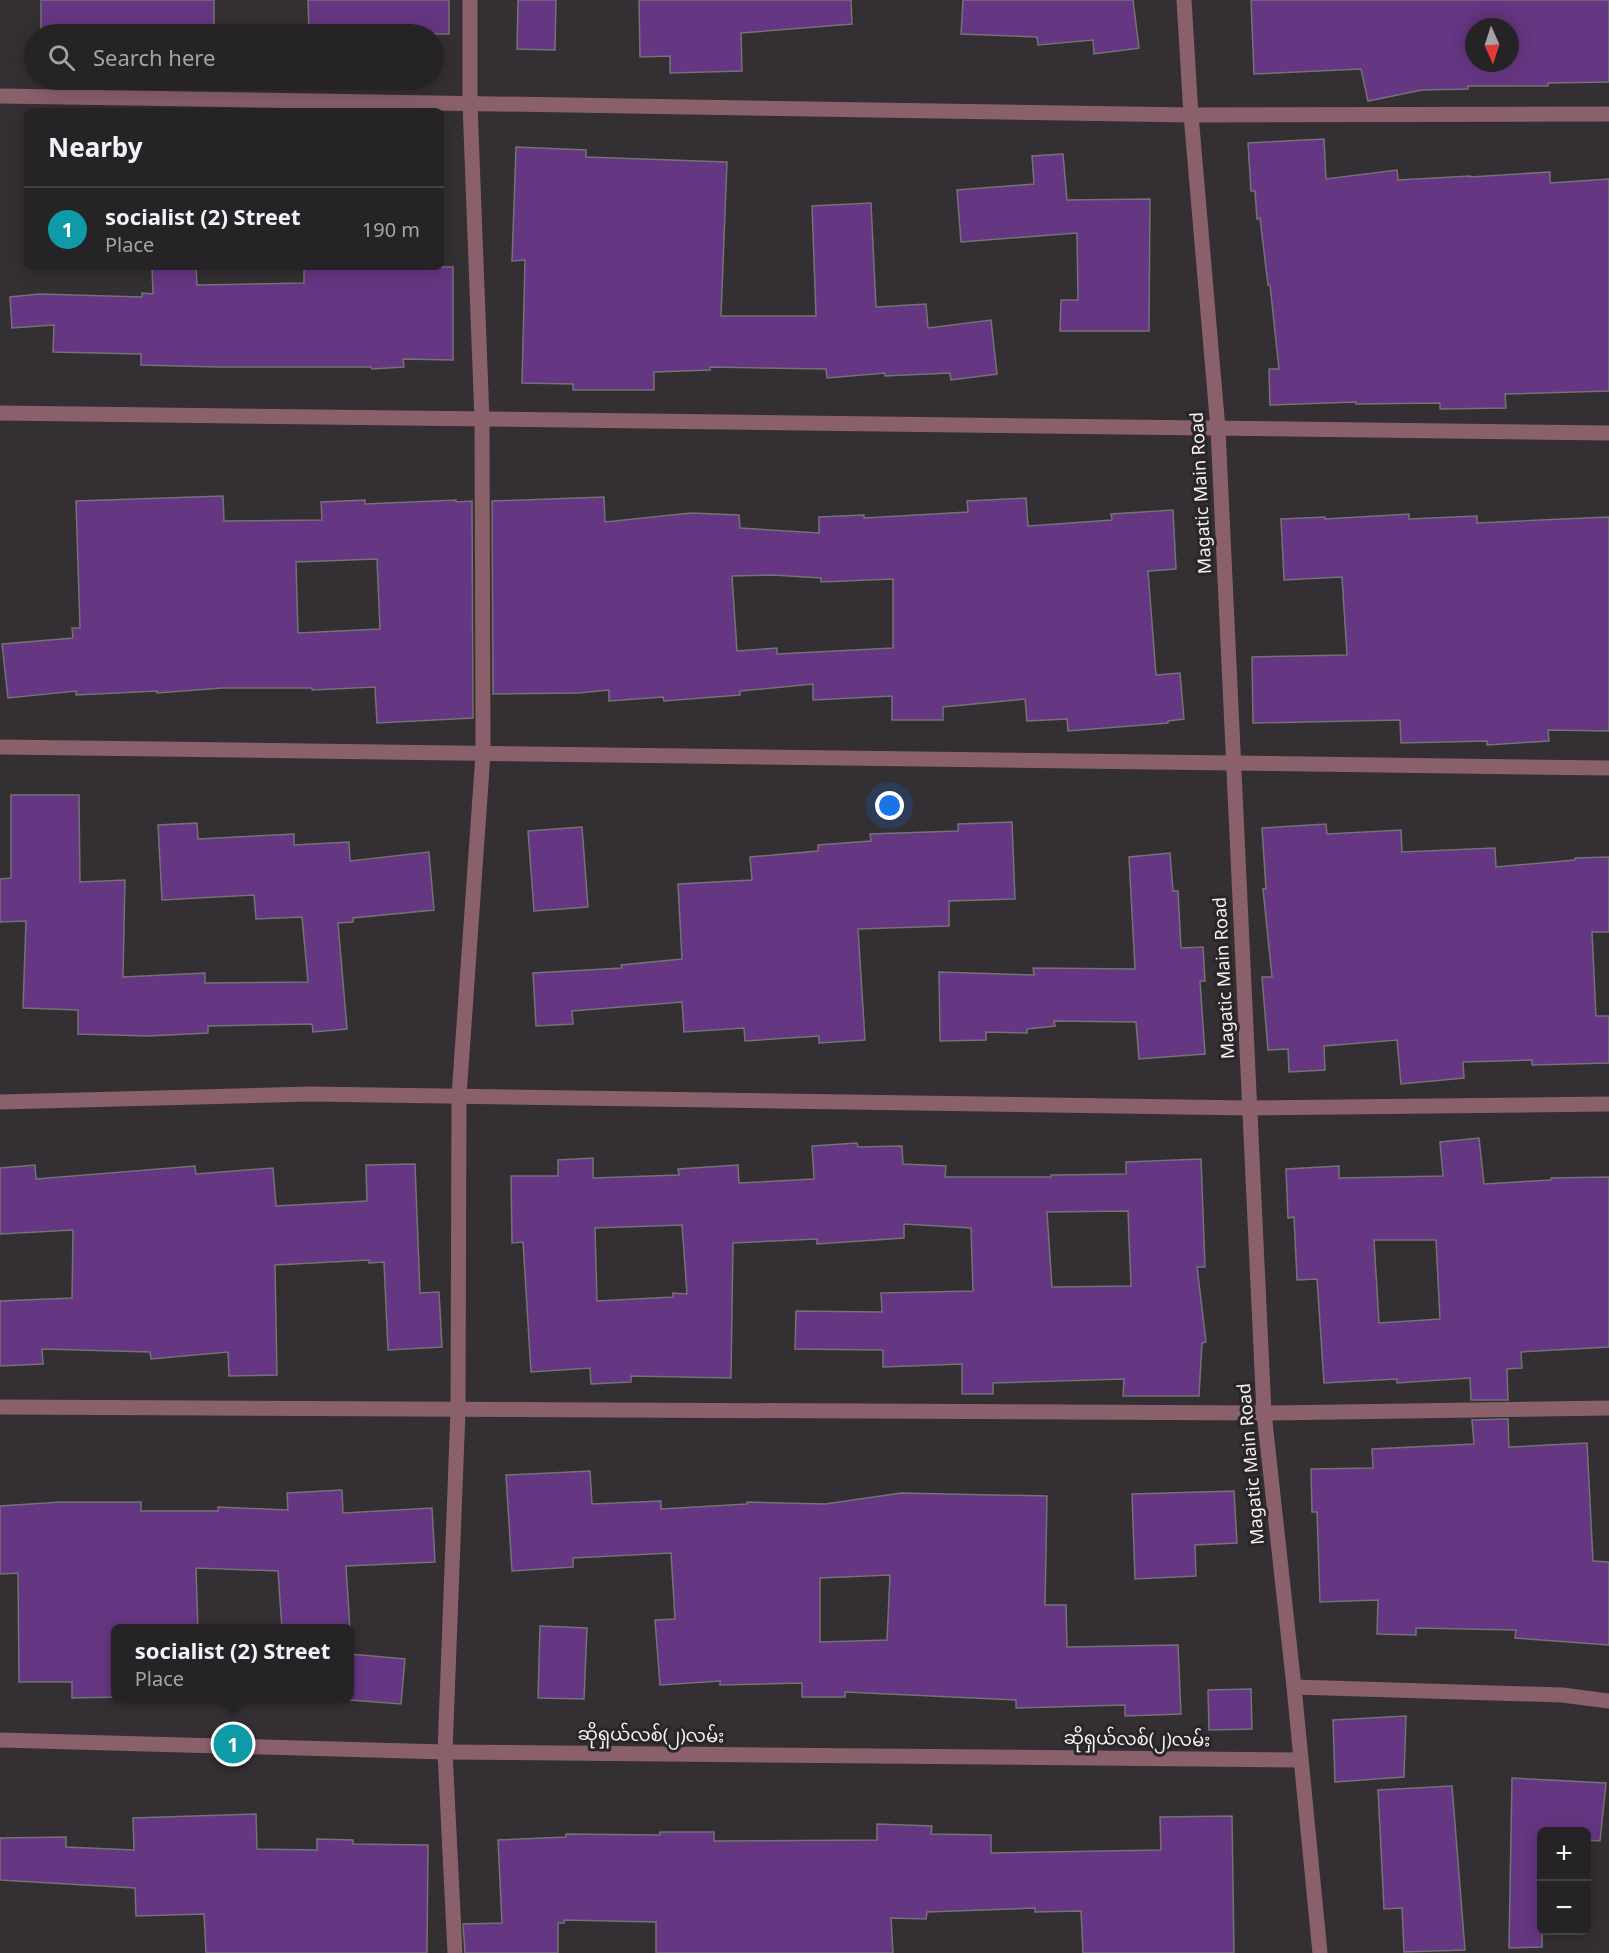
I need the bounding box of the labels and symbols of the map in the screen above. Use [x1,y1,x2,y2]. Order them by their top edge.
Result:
north arrow [1465,18,1519,72]
street label: Magatic Main Road [1184,411,1216,575]
your location [875,791,904,820]
street label: Magatic Main Road [1207,896,1239,1060]
street label: Magatic Main Road [1231,1382,1269,1546]
street label: ဆိုရှယ်လစ်(၂)လမ်း [577,1720,725,1751]
pin: 1 [214,1722,252,1766]
street label: ဆိုရှယ်လစ်(၂)လမ်း [1063,1724,1211,1755]

